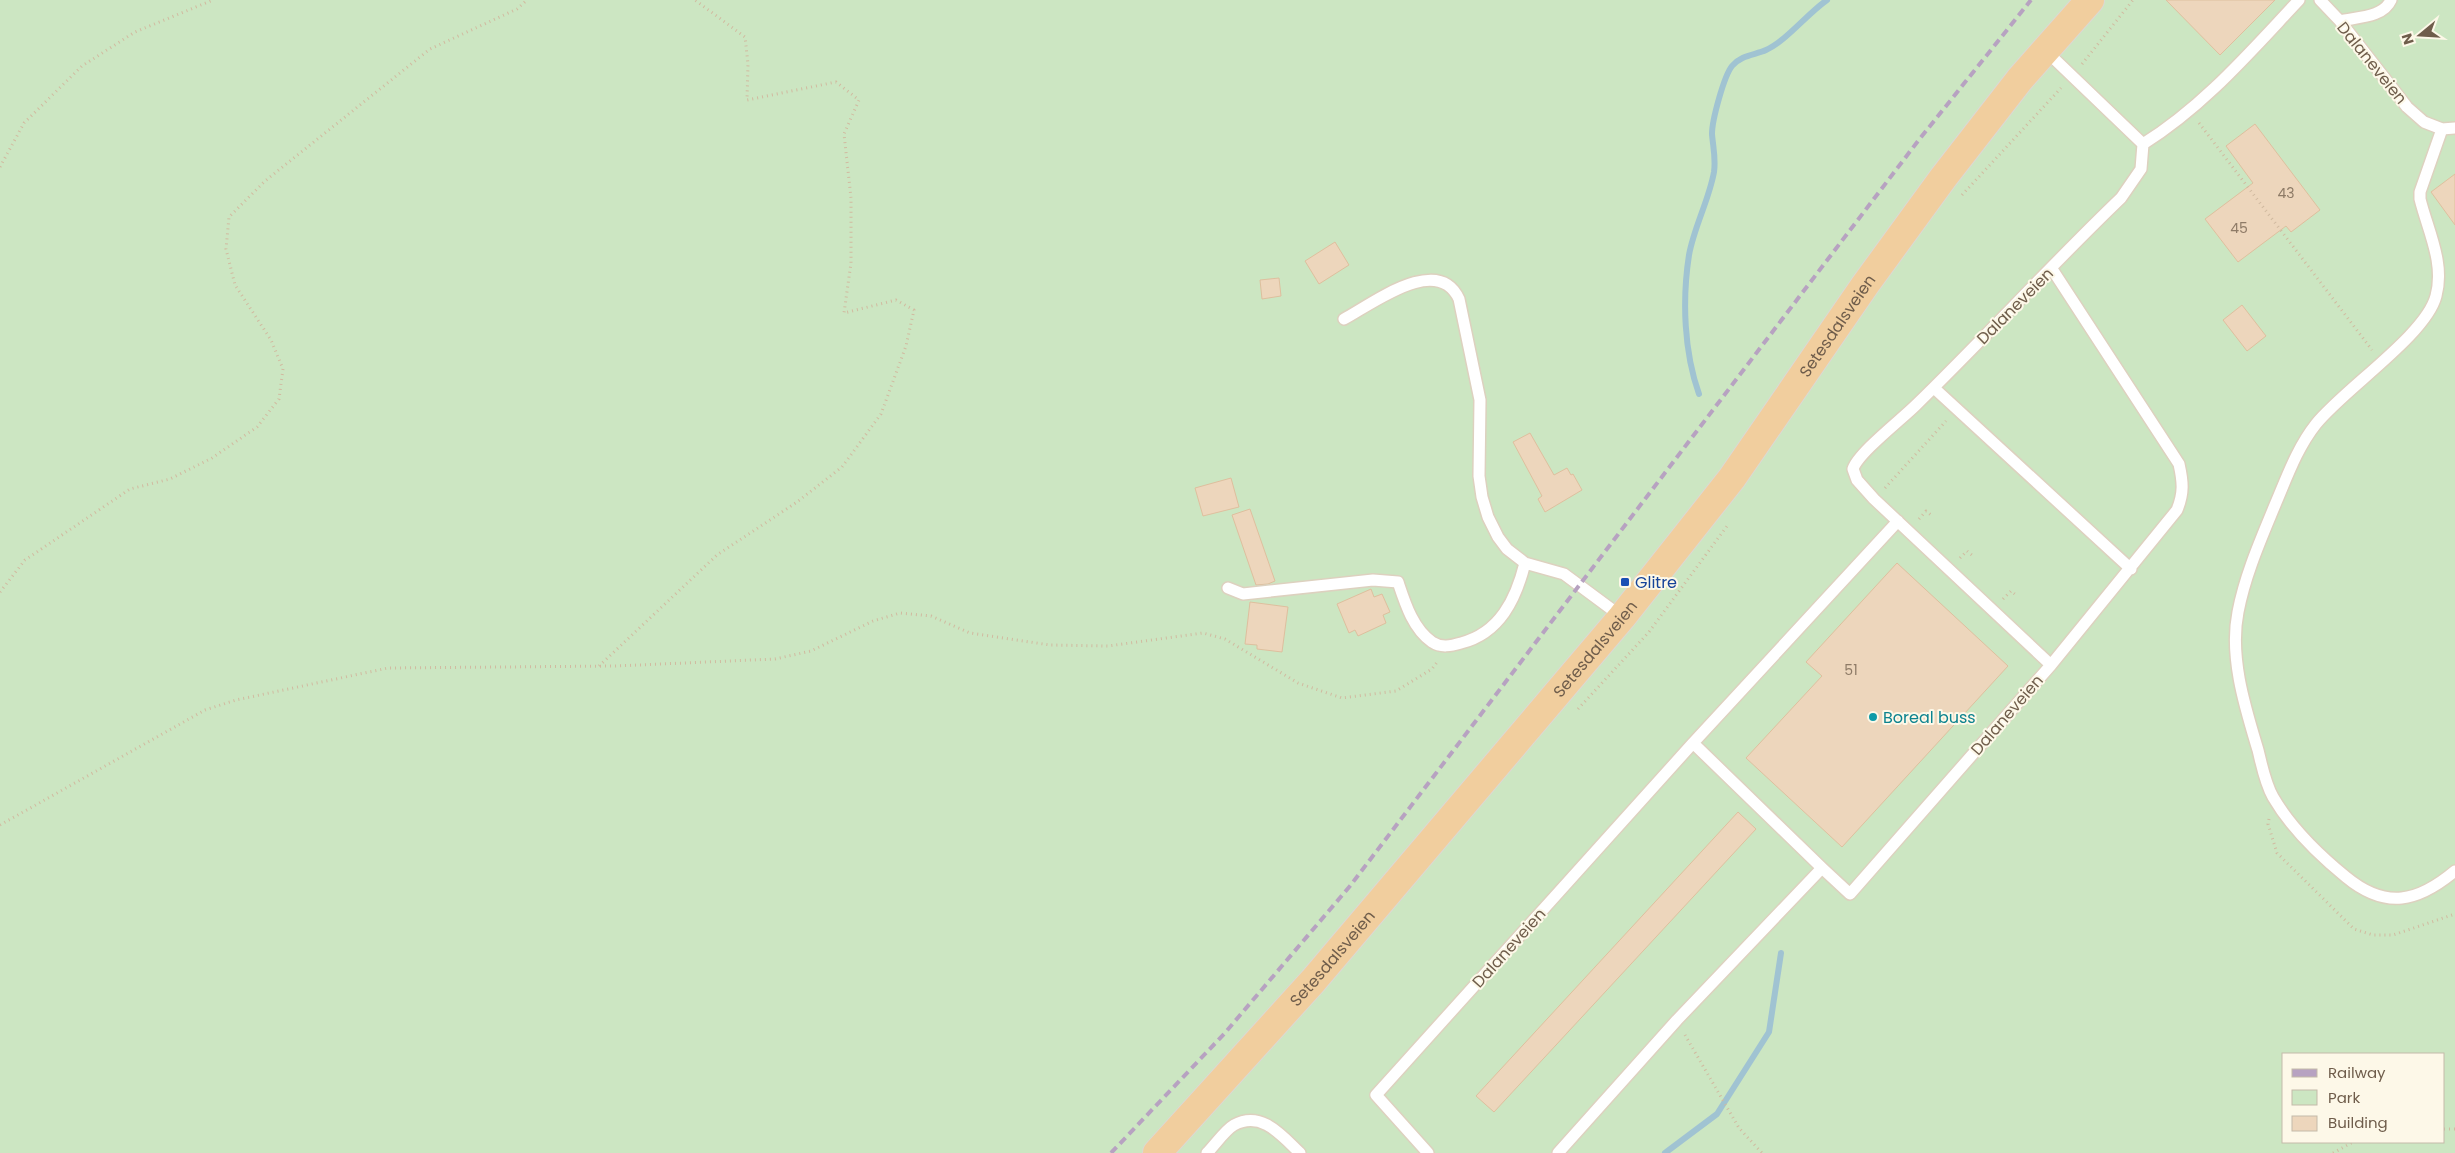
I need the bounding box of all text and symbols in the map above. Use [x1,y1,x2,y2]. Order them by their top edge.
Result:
north arrow [2395,10,2445,60]
street label: Dalaneveien [2332,17,2412,109]
text: N [2396,31,2419,47]
house number: 43 [2277,183,2295,203]
house number: 45 [2230,218,2248,238]
street label: Dalaneveien [1971,262,2059,350]
street label: Setesdalsveien [1793,269,1881,382]
place label: Glitre [1635,571,1677,594]
marker: Glitre [1619,576,1631,588]
street label: Setesdalsveien [1547,595,1643,702]
house number: 51 [1844,660,1858,680]
street label: Dalaneveien [1966,670,2048,760]
place label: Boreal buss [1883,706,1976,729]
marker: Boreal buss [1867,711,1879,723]
street label: Dalaneveien [1467,903,1551,993]
street label: Setesdalsveien [1284,905,1380,1011]
legend [2282,1053,2445,1143]
text: Railway [2328,1062,2386,1083]
text: Park [2328,1087,2360,1108]
text: Building [2328,1112,2388,1133]

